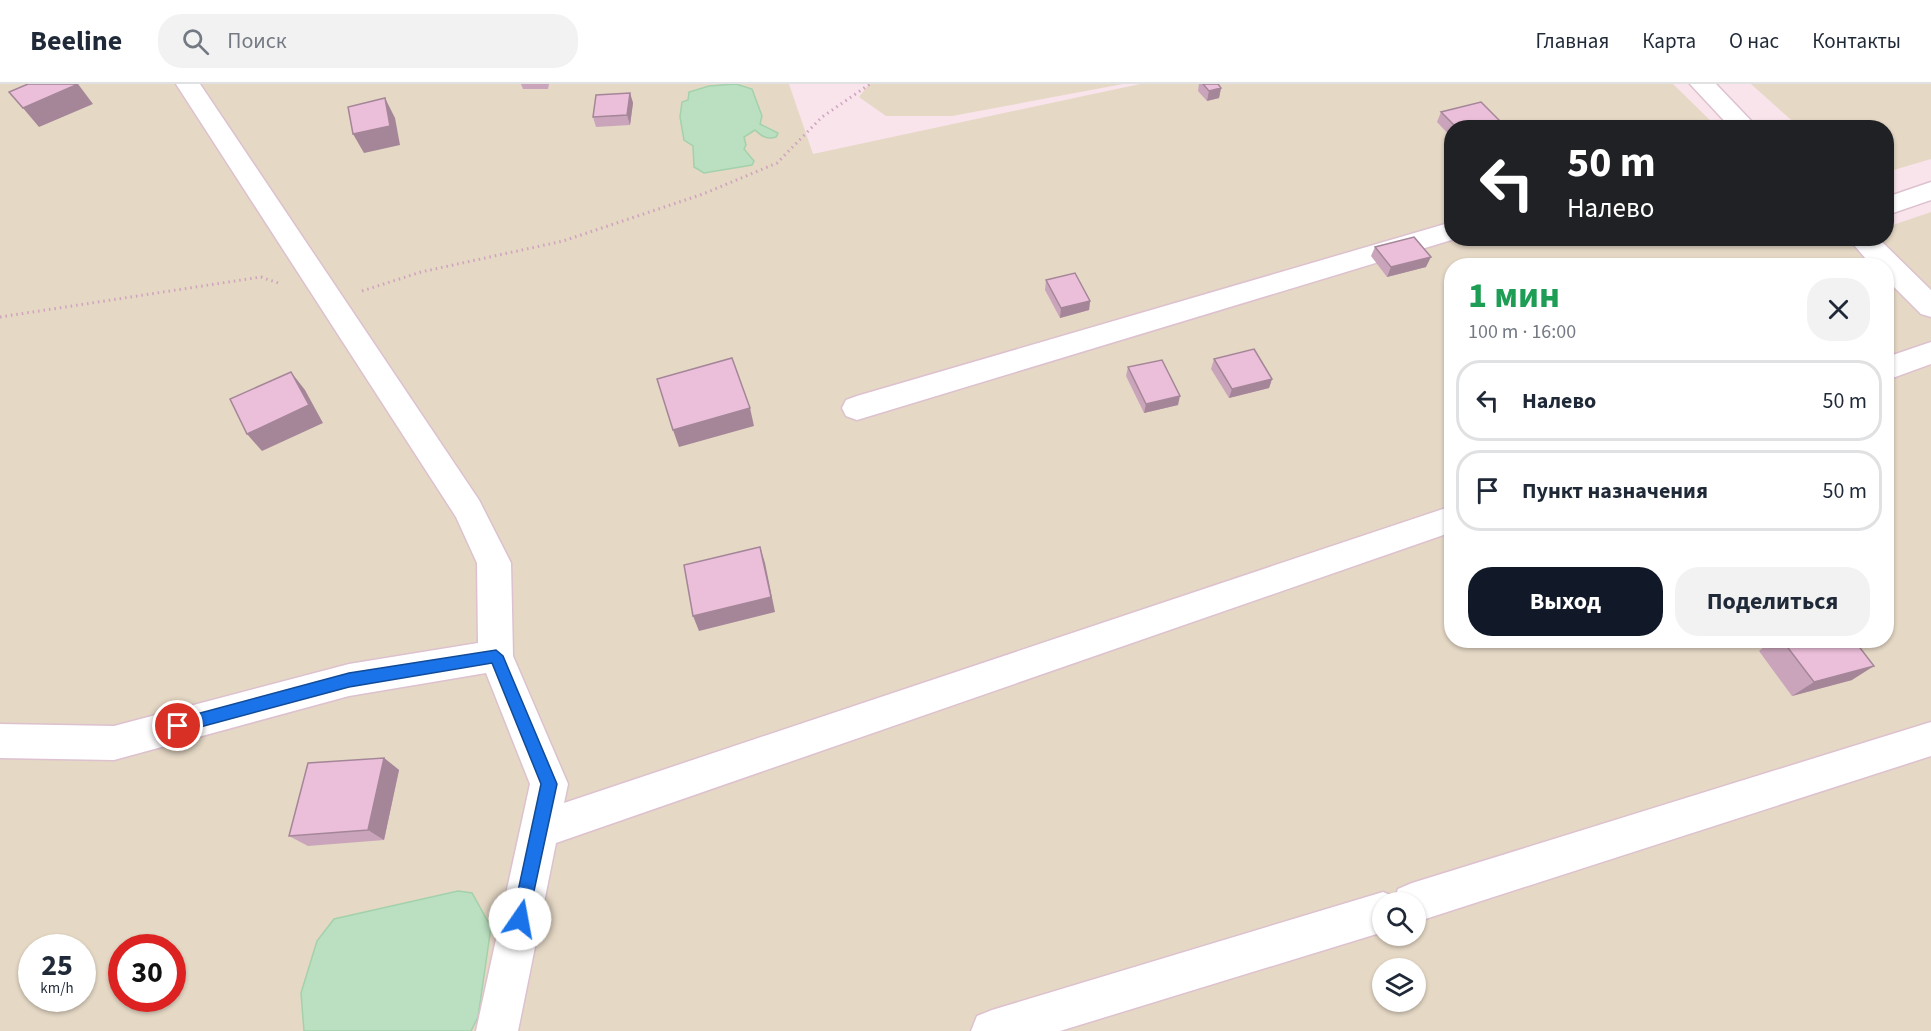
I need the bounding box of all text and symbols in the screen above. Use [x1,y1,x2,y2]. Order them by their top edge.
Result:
search box [158,14,578,68]
text: Beeline [30,21,122,61]
icon: search [179,25,212,58]
text: Поиск [227,25,287,57]
text: Главная [1536,26,1609,56]
text: Карта [1642,26,1696,56]
text: О нас [1729,26,1779,56]
text: Контакты [1812,26,1901,56]
text: 50 m [1567,133,1656,193]
icon: left [1468,144,1546,222]
text: Налево [1567,189,1654,228]
text: 1 мин [1468,270,1560,321]
button: close [1807,278,1870,341]
text: 100 m · 16:00 [1468,318,1576,346]
icon: left [1471,384,1504,417]
text: Налево [1522,385,1596,417]
text: 50 m [1822,385,1867,417]
icon: arrive [1471,474,1504,507]
text: Пункт назначения [1522,475,1708,507]
text: 50 m [1822,475,1867,507]
button: Выход [1468,567,1663,636]
button: Поделиться [1675,567,1870,636]
pin [152,700,203,751]
icon: arrive [161,709,194,742]
position arrow [488,887,552,951]
map controls [1372,892,1426,1012]
button: search [1372,892,1426,946]
speed limit sign: 30 [108,934,186,1012]
text: 25 [41,944,73,987]
button: layers [1372,958,1426,1012]
text: km/h [40,978,74,999]

